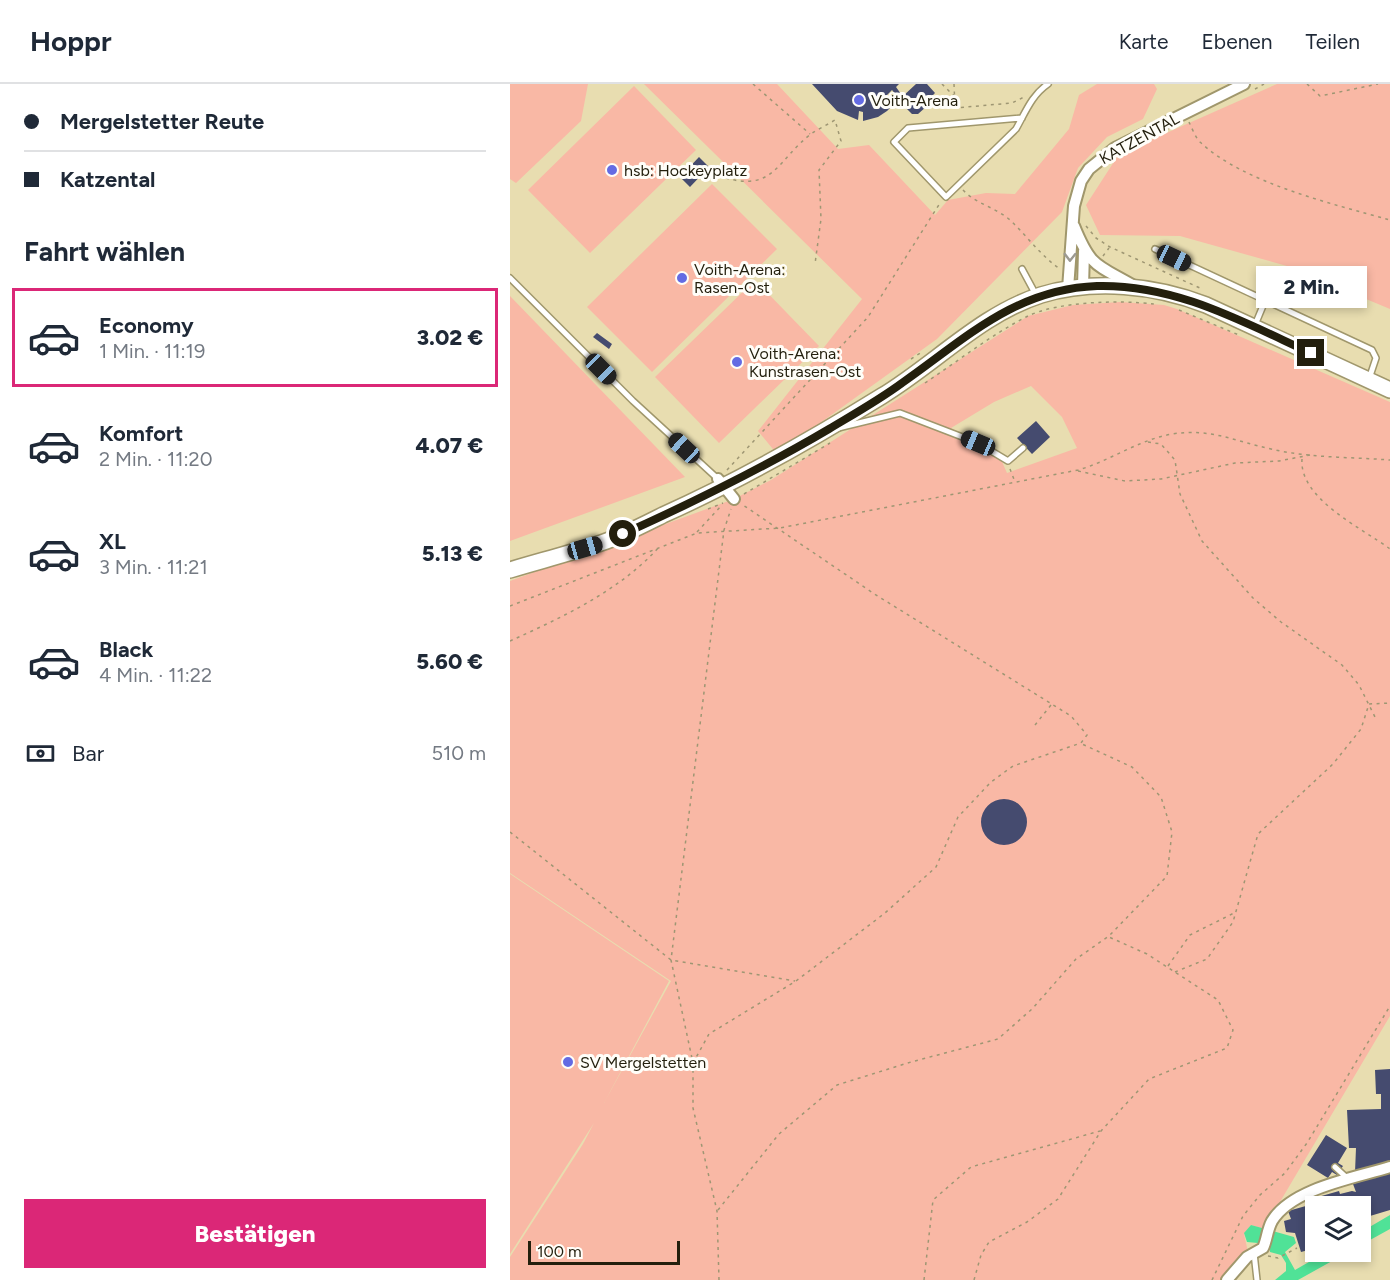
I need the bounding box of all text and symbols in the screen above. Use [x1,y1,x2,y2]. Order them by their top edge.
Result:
text: Hoppr [30,24,112,58]
text: Karte [1119,29,1168,54]
text: Ebenen [1201,29,1273,54]
text: Teilen [1306,29,1360,54]
place label: Voith-Arena [871,91,958,110]
marker: Voith-Arena [852,93,866,107]
text: Mergelstetter Reute [60,108,264,135]
street label: KATZENTAL [1096,108,1183,168]
place label: hsb: Hockeyplatz [624,161,747,180]
marker: hsb: Hockeyplatz [605,163,619,177]
text: Katzental [60,166,156,193]
text: Fahrt wählen [24,235,185,268]
car [1154,242,1194,274]
one-way arrow [1064,252,1076,261]
place label: Voith-Arena: Rasen-Ost [694,260,785,297]
callout: 2 Min. [1256,266,1366,308]
marker: Voith-Arena: Rasen-Ost [675,271,689,285]
text: 2 Min. [1283,275,1340,299]
icon: car [27,311,81,365]
text: Economy [99,312,194,339]
text: 3.02 € [417,324,483,351]
text: 1 Min. · 11:19 [99,339,205,363]
route end [1297,339,1324,366]
place label: Voith-Arena: Kunstrasen-Ost [749,344,861,381]
car [582,350,620,388]
marker: Voith-Arena: Kunstrasen-Ost [730,355,744,369]
icon: car [27,419,81,473]
text: Komfort [99,420,183,447]
car [958,428,998,458]
car [665,429,703,467]
text: 4.07 € [416,432,483,459]
text: 2 Min. · 11:20 [99,447,213,471]
route start [609,520,636,547]
icon: car [27,527,81,581]
text: XL [99,528,126,555]
car [565,534,605,562]
text: 5.13 € [422,540,483,567]
text: 3 Min. · 11:21 [99,555,208,579]
icon: car [27,635,81,689]
text: Black [99,636,153,663]
text: 5.60 € [416,648,483,675]
text: 4 Min. · 11:22 [99,663,212,687]
icon: cash [24,737,57,770]
text: Bar [72,740,104,767]
text: 510 m [431,741,486,765]
place label: SV Mergelstetten [580,1053,706,1072]
marker: SV Mergelstetten [561,1055,575,1069]
map controls [1305,1196,1371,1262]
button: layers [1305,1196,1371,1262]
button: Bestätigen [24,1199,486,1268]
scale bar [528,1238,680,1266]
text: 100 m [537,1242,582,1261]

